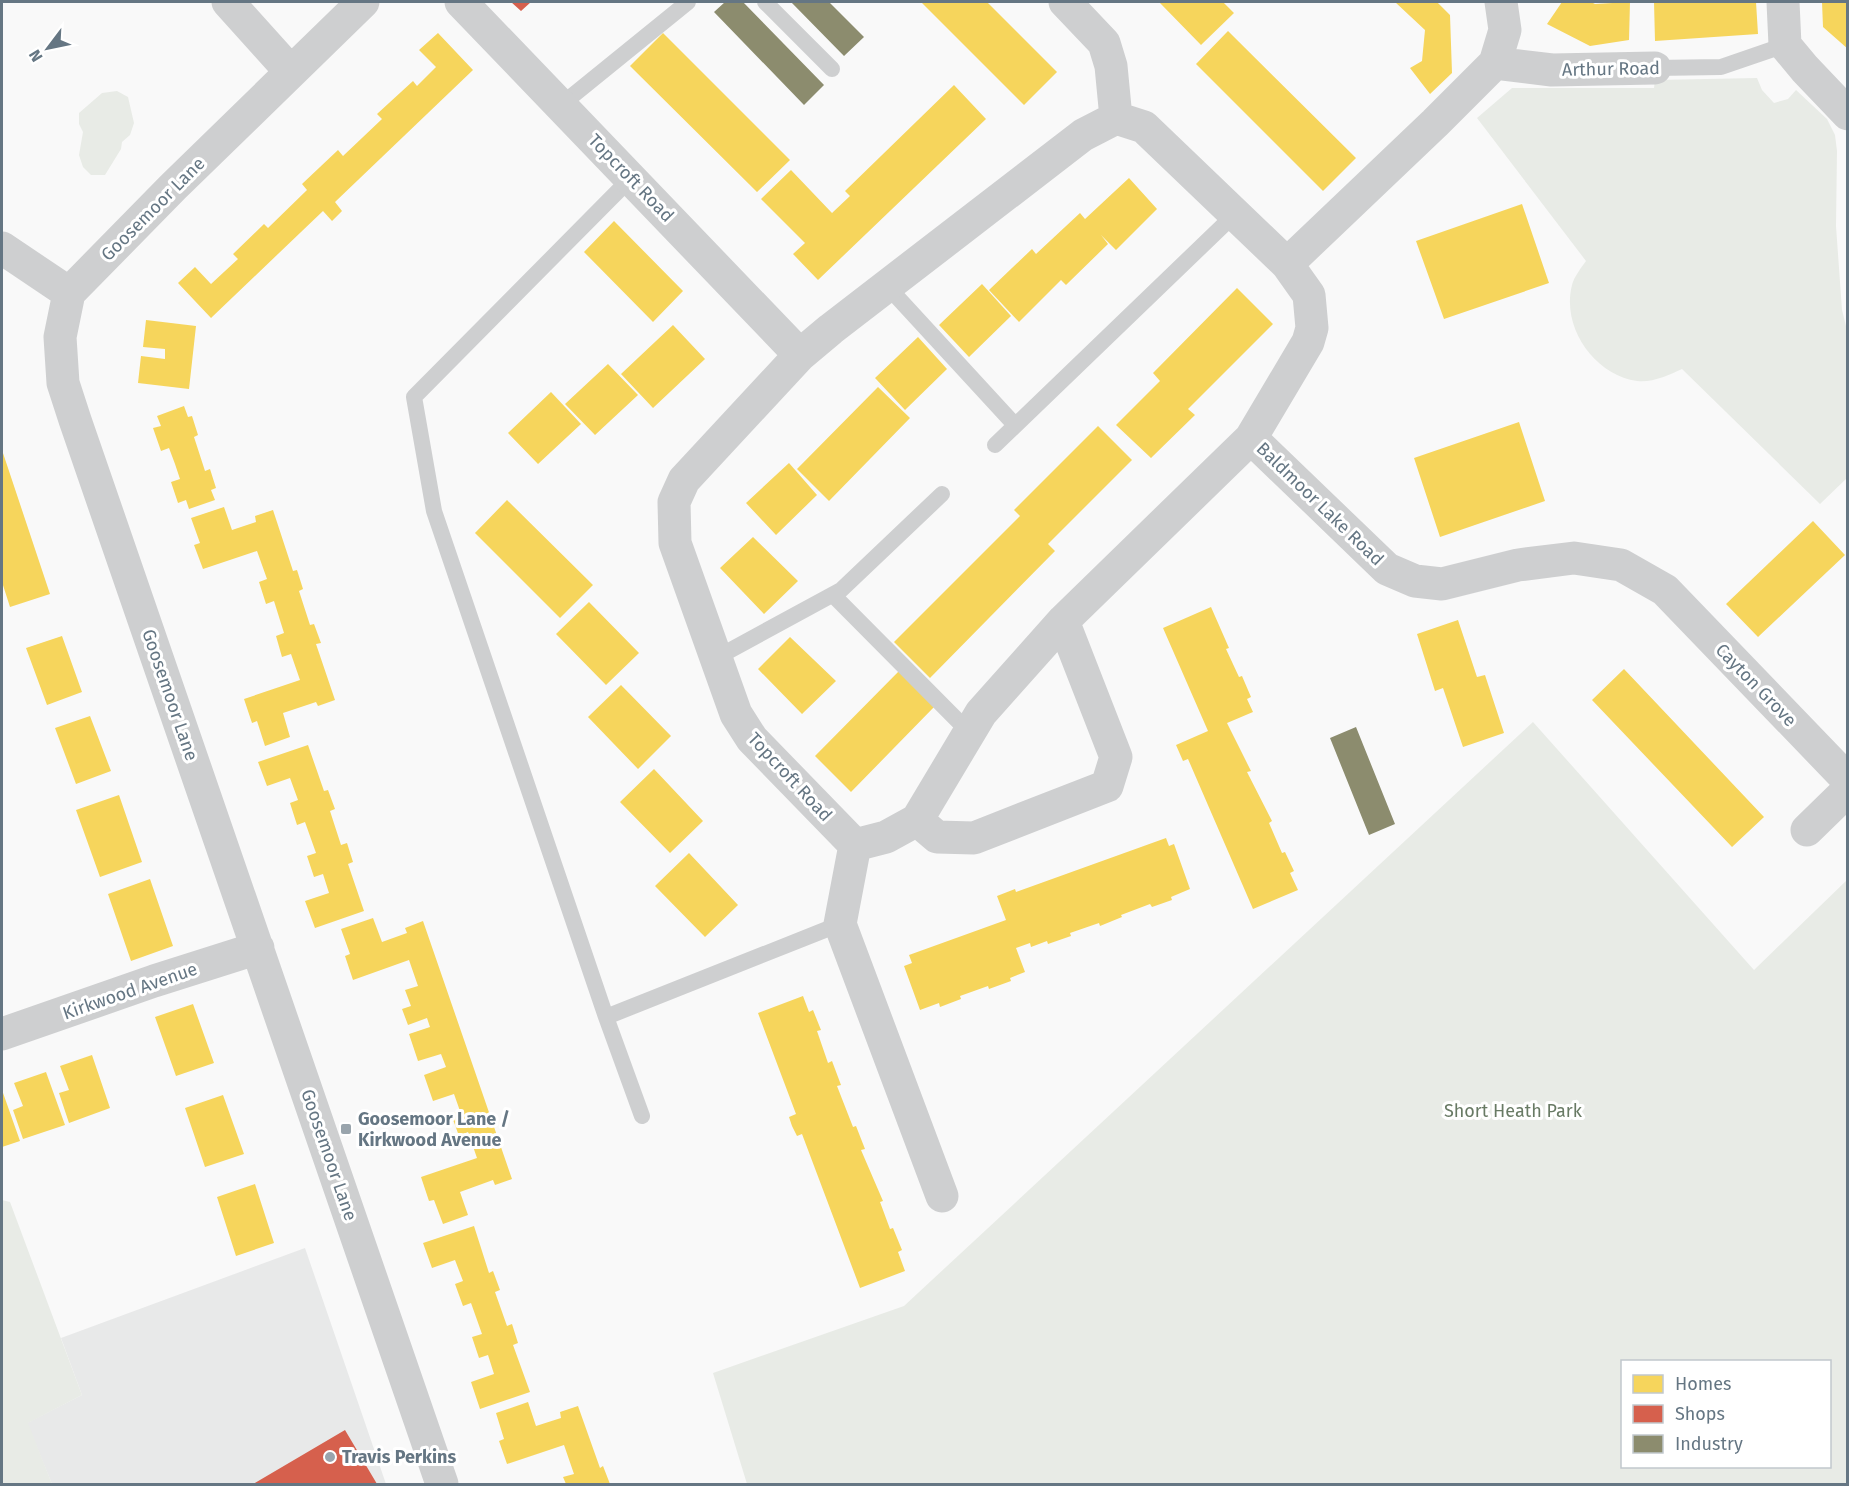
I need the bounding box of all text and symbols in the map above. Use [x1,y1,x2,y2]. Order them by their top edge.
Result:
north arrow [18,18,78,78]
text: N [25,46,47,65]
street label: Arthur Road [1562,57,1660,81]
street label: Topcroft Road [584,129,678,227]
street label: Goosemoor Lane [97,153,209,265]
street label: Baldmoor Lake Road [1252,438,1388,570]
street label: Goosemoor Lane [137,626,203,764]
street label: Cayton Grove [1711,639,1801,731]
street label: Topcroft Road [743,728,837,826]
street label: Kirkwood Avenue [60,958,200,1024]
street label: Goosemoor Lane [296,1086,362,1224]
park label: Short Heath Park [1444,1100,1583,1122]
place label: Goosemoor Lane / Kirkwood Avenue [358,1108,510,1151]
marker: Goosemoor Lane / Kirkwood Avenue [339,1122,353,1136]
legend [1621,1360,1831,1468]
text: Homes [1675,1373,1731,1395]
text: Shops [1675,1403,1725,1425]
text: Industry [1675,1433,1743,1455]
place label: Travis Perkins [342,1446,456,1468]
marker: Travis Perkins [323,1450,337,1464]

